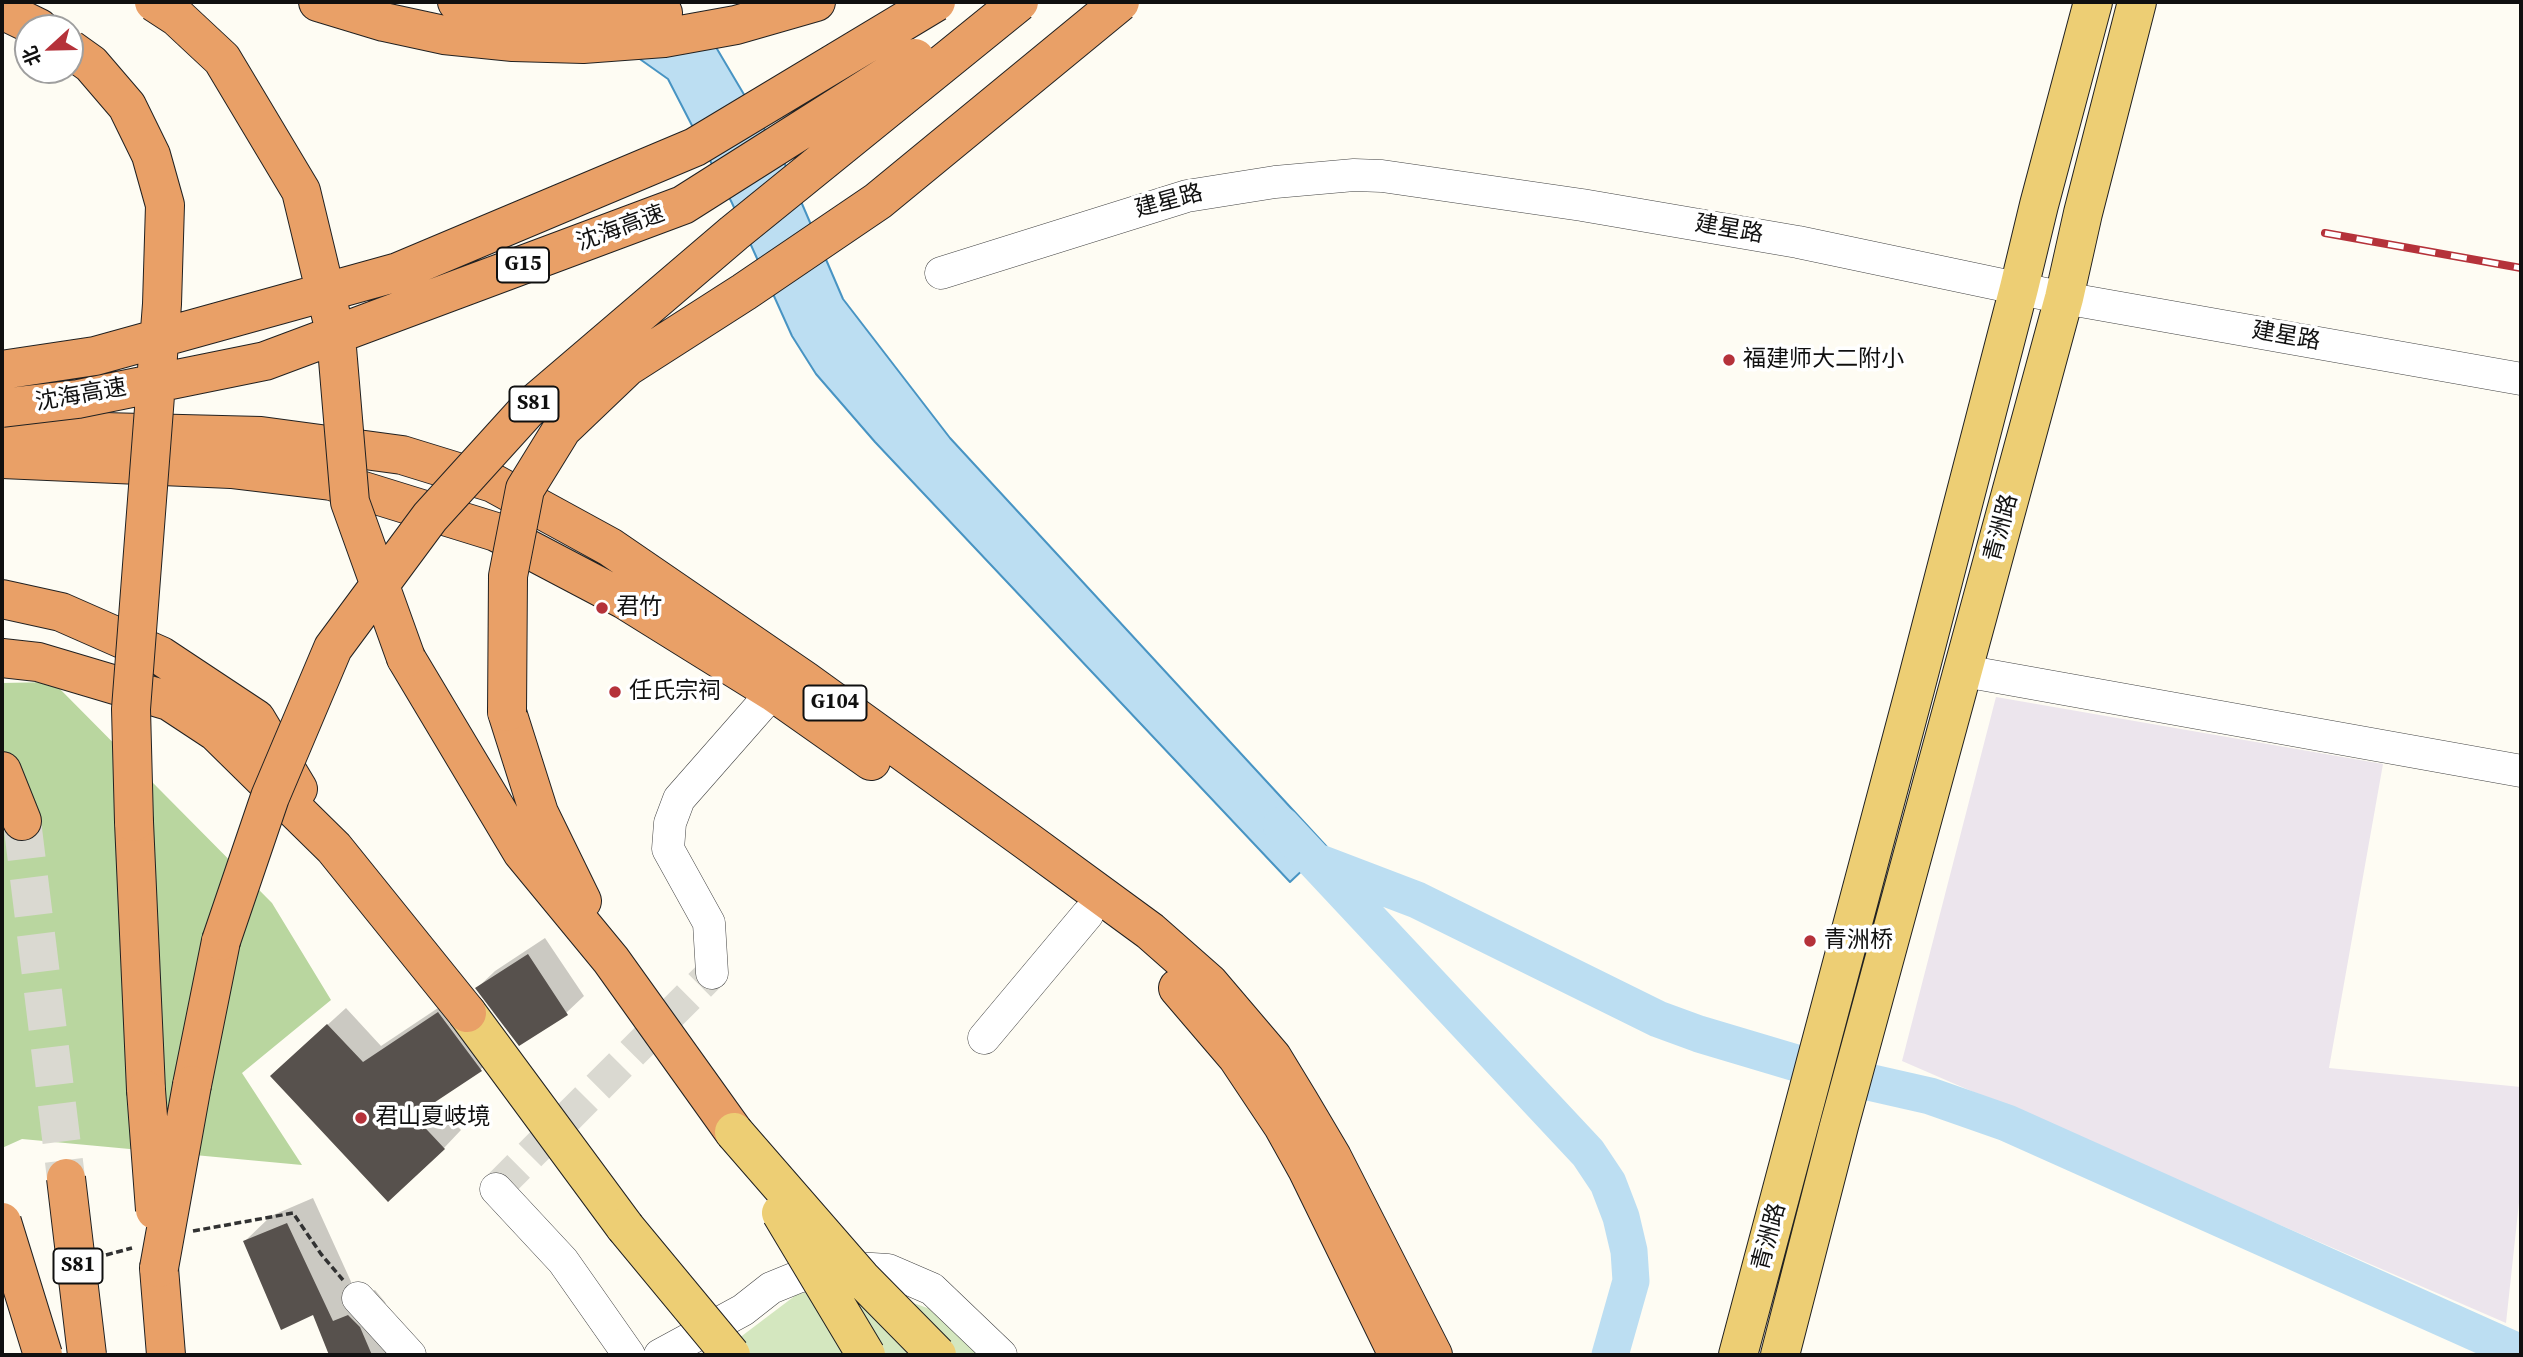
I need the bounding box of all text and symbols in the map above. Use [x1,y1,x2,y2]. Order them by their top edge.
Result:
north arrow [14,14,84,84]
text: 北 [16,42,47,70]
street label: 建星路 [1132,180,1206,224]
street label: 沈海高速 [573,200,669,258]
street label: 建星路 [1693,210,1765,250]
road number: G15 [497,247,549,282]
street label: 建星路 [2250,317,2322,357]
place label: 福建师大二附小 [1743,346,1904,374]
marker: 福建师大二附小 [1721,352,1737,368]
street label: 沈海高速 [33,374,129,418]
road number: S81 [510,386,558,422]
street label: 青洲路 [1980,491,2024,565]
place label: 君竹 [616,594,662,622]
marker: 君竹 [594,600,610,616]
place label: 任氏宗祠 [629,678,721,706]
marker: 任氏宗祠 [607,684,623,700]
road number: G104 [804,686,866,720]
place label: 青洲桥 [1824,927,1893,955]
marker: 青洲桥 [1802,933,1818,949]
place label: 君山夏岐境 [375,1104,490,1132]
marker: 君山夏岐境 [353,1110,369,1126]
street label: 青洲路 [1748,1200,1792,1274]
road number: S81 [54,1248,102,1284]

